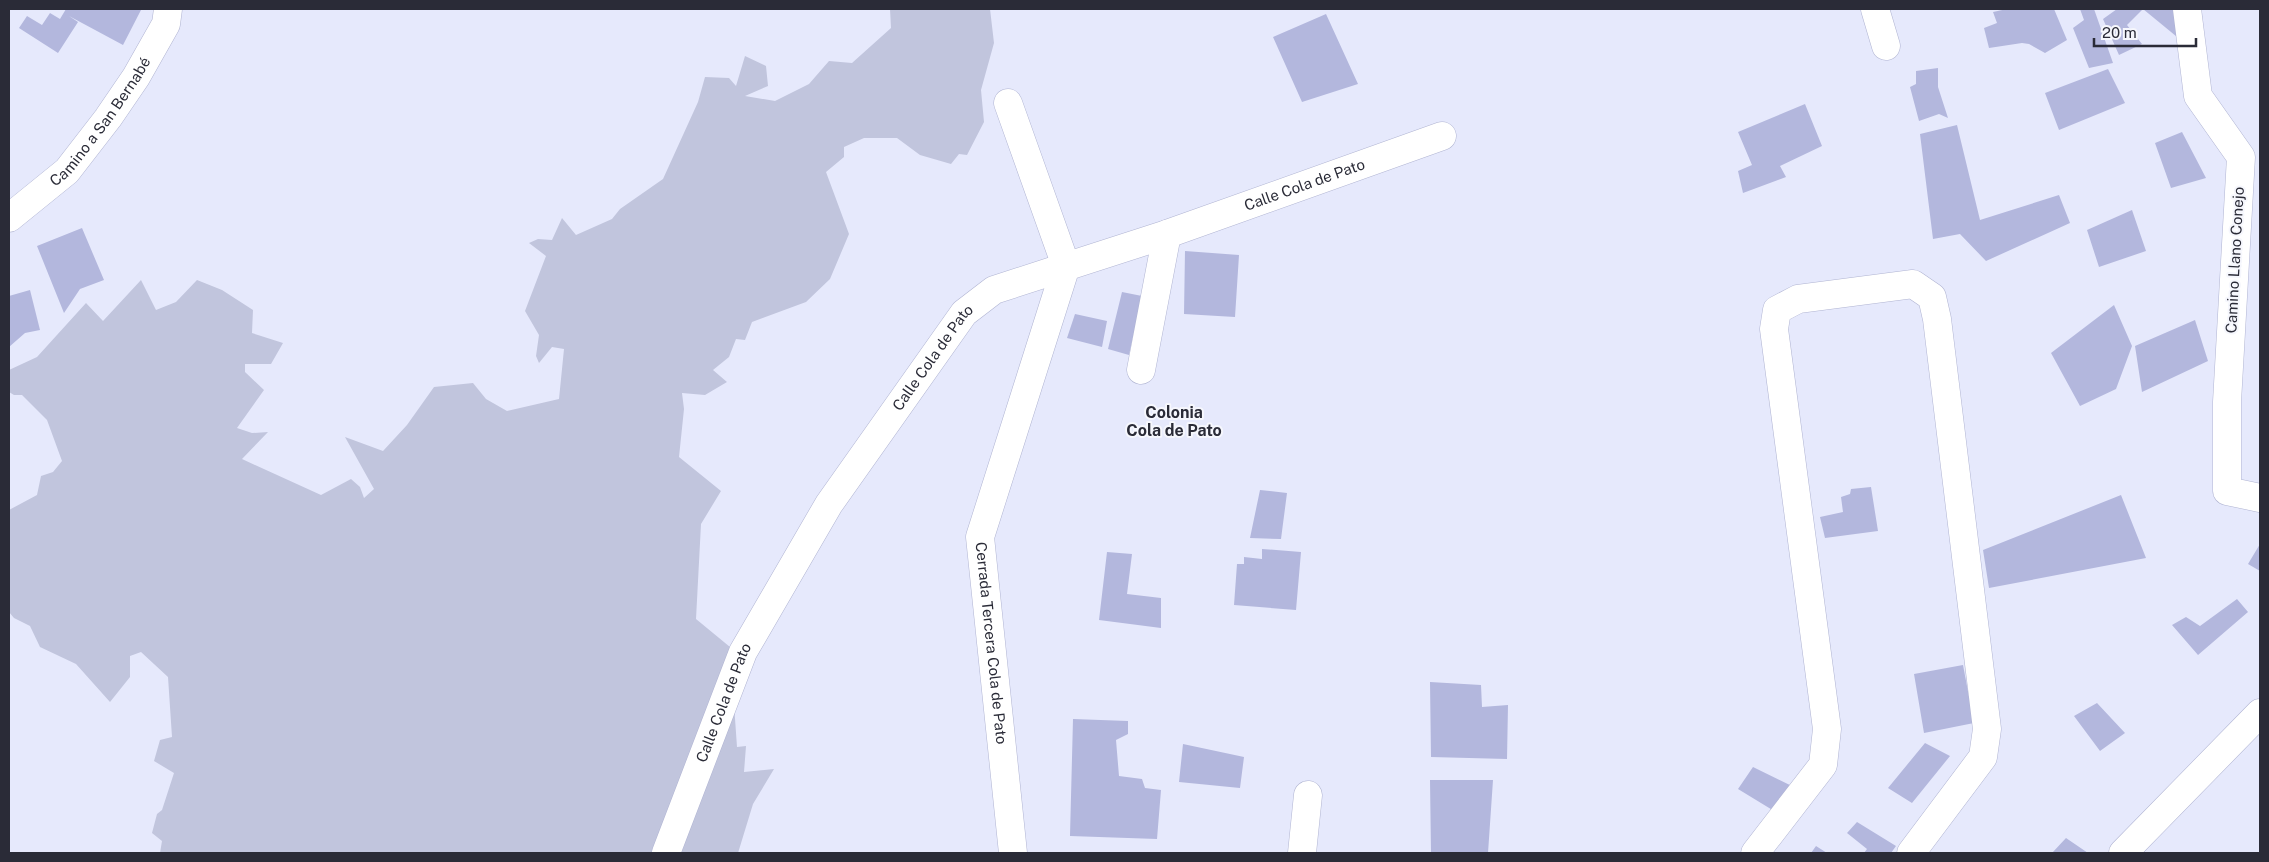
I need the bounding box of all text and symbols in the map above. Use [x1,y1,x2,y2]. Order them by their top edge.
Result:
scale bar [2094,15,2196,47]
text: 20 m [2102,24,2137,41]
street label: Camino a San Bernabé [46,54,154,189]
street label: Calle Cola de Pato [1242,155,1367,214]
street label: Camino Llano Conejo [2222,186,2247,334]
street label: Calle Cola de Pato [889,300,976,414]
district label: Colonia Cola de Pato [1126,403,1222,440]
street label: Cerrada Tercera Cola de Pato [973,541,1011,745]
street label: Calle Cola de Pato [693,640,754,765]

